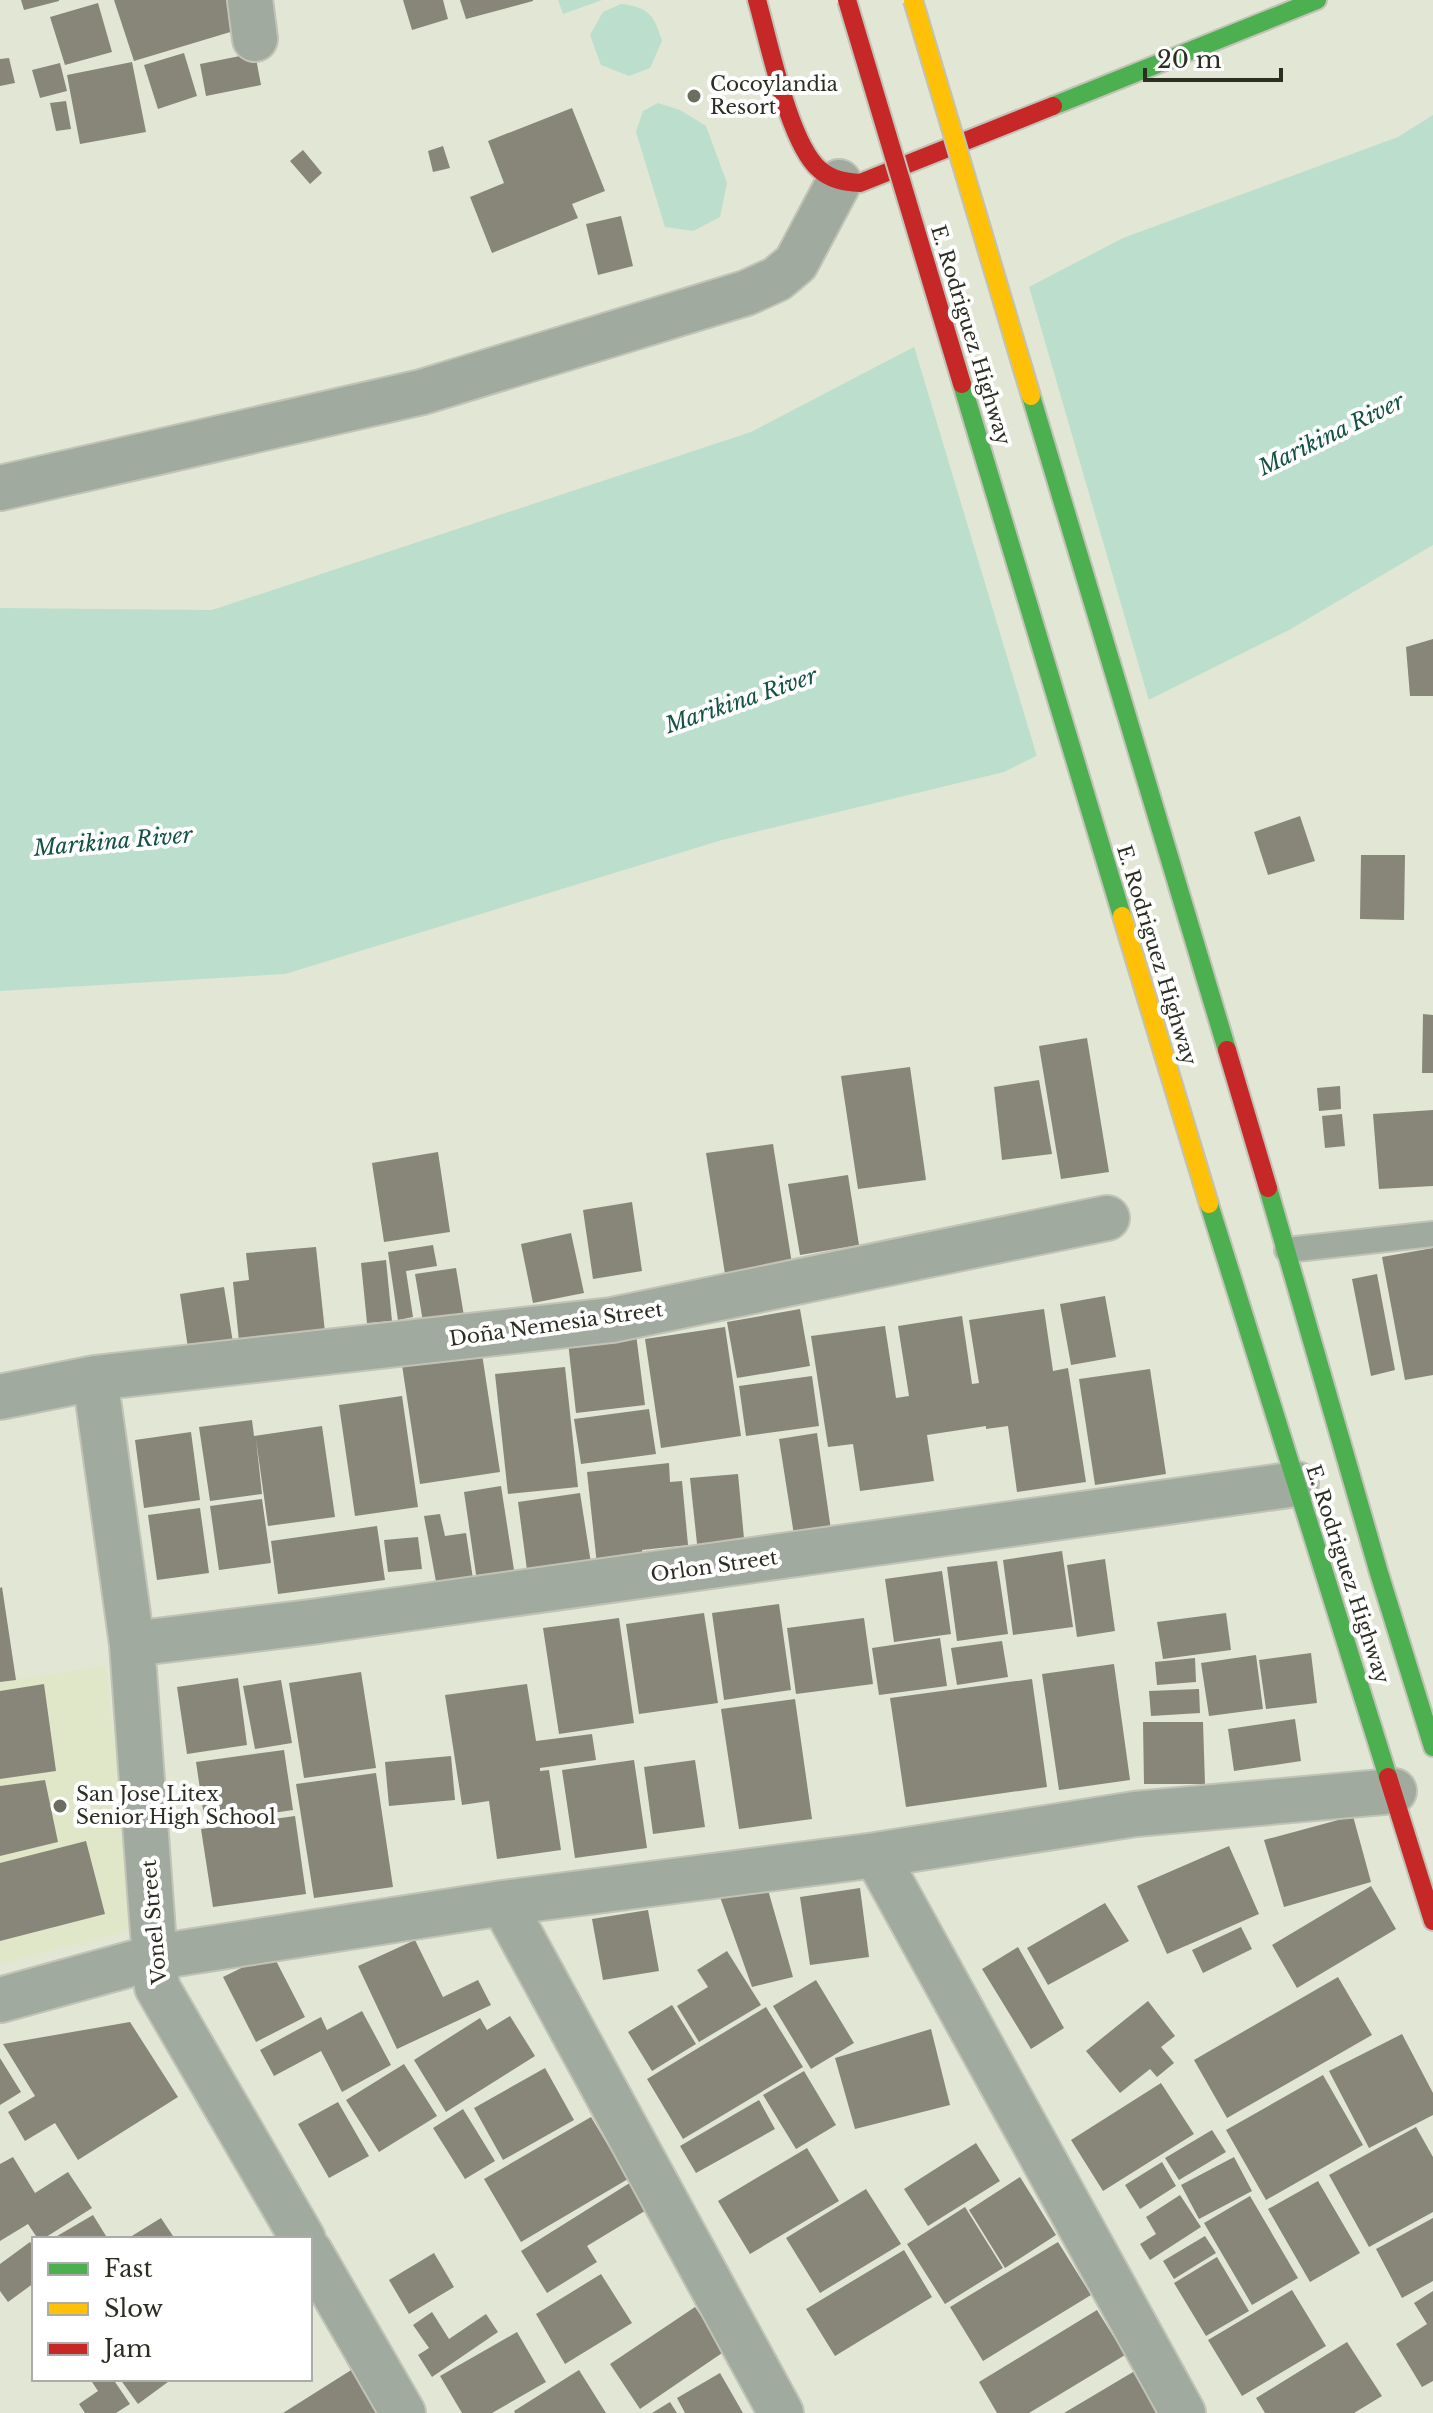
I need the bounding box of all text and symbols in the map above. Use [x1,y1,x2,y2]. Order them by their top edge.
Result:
scale bar [1145,32,1281,82]
text: 20 m [1157,45,1222,74]
place label: Cocoylandia Resort [710,72,839,119]
marker: Cocoylandia Resort [685,87,703,105]
street label: E. Rodriguez Highway [926,222,1016,448]
water label: Marikina River [1253,387,1410,482]
water label: Marikina River [661,661,822,739]
water label: Marikina River [32,821,194,862]
street label: E. Rodriguez Highway [1112,842,1202,1068]
street label: Doña Nemesia Street [448,1297,665,1351]
street label: E. Rodriguez Highway [1301,1462,1395,1687]
street label: Orlon Street [649,1545,779,1587]
place label: San Jose Litex Senior High School [76,1782,276,1829]
marker: San Jose Litex Senior High School [51,1797,69,1815]
street label: Vonel Street [137,1858,171,1986]
legend [32,2237,312,2381]
text: Fast [104,2254,152,2283]
text: Slow [104,2294,163,2323]
text: Jam [101,2334,152,2363]

